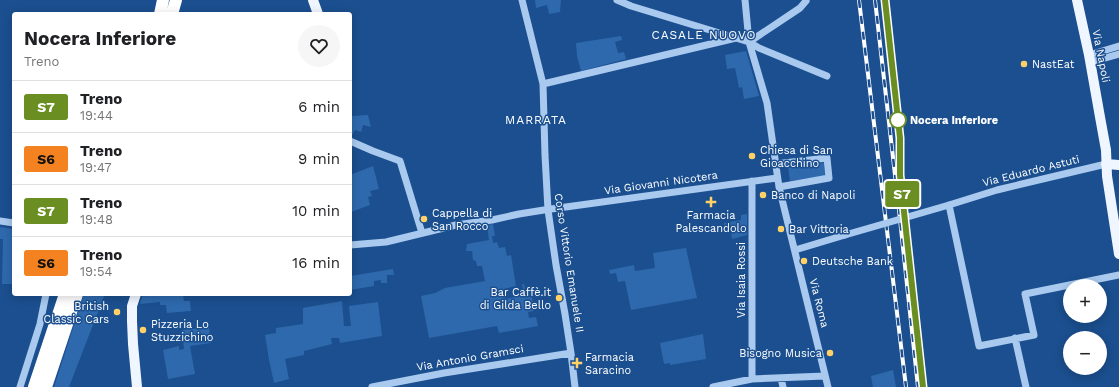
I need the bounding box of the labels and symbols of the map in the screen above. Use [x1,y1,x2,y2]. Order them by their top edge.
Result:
district label: CASALE NUOVO [651,28,757,42]
street label: Via Napoli [1089,28,1113,84]
place label: NastEat [1032,58,1075,71]
marker: NastEat [1019,59,1029,69]
marker: Nocera Inferiore [889,111,907,129]
district label: MARRATA [505,113,567,127]
place label: Nocera Inferiore [910,114,998,127]
place label: Chiesa di San Gioacchino [760,144,833,170]
marker: Chiesa di San Gioacchino [747,151,757,161]
street label: Via Eduardo Astuti [981,153,1081,189]
street label: Via Giovanni Nicotera [603,169,719,197]
line badge: S7 [884,181,920,207]
place label: Banco di Napoli [771,189,855,202]
marker: Banco di Napoli [758,190,768,200]
street label: Corso Vittorio Emanuele II [552,192,586,334]
marker: Farmacia Palescandolo [706,197,716,207]
place label: Cappella di San Rocco [432,207,492,233]
place label: Farmacia Palescandolo [675,209,747,235]
marker: Cappella di San Rocco [419,214,429,224]
place label: Bar Vittoria [789,223,849,236]
marker: Bar Vittoria [776,224,786,234]
street label: Via Isaia Rossi [735,242,748,318]
place label: Deutsche Bank [812,255,893,268]
marker: Deutsche Bank [799,256,809,266]
street label: Via Roma [807,277,831,329]
place label: Bar Caffè.it di Gilda Bello [480,286,551,312]
marker: Bar Caffè.it di Gilda Bello [554,293,564,303]
place label: British Classic Cars [44,300,109,326]
marker: British Classic Cars [112,307,122,317]
place label: Pizzeria Lo Stuzzichino [151,318,213,344]
marker: Pizzeria Lo Stuzzichino [138,325,148,335]
street label: Via Antonio Gramsci [415,342,525,374]
place label: Bisogno Musica [739,347,822,360]
marker: Bisogno Musica [825,348,835,358]
place label: Farmacia Saracino [585,351,634,377]
marker: Farmacia Saracino [572,358,582,368]

